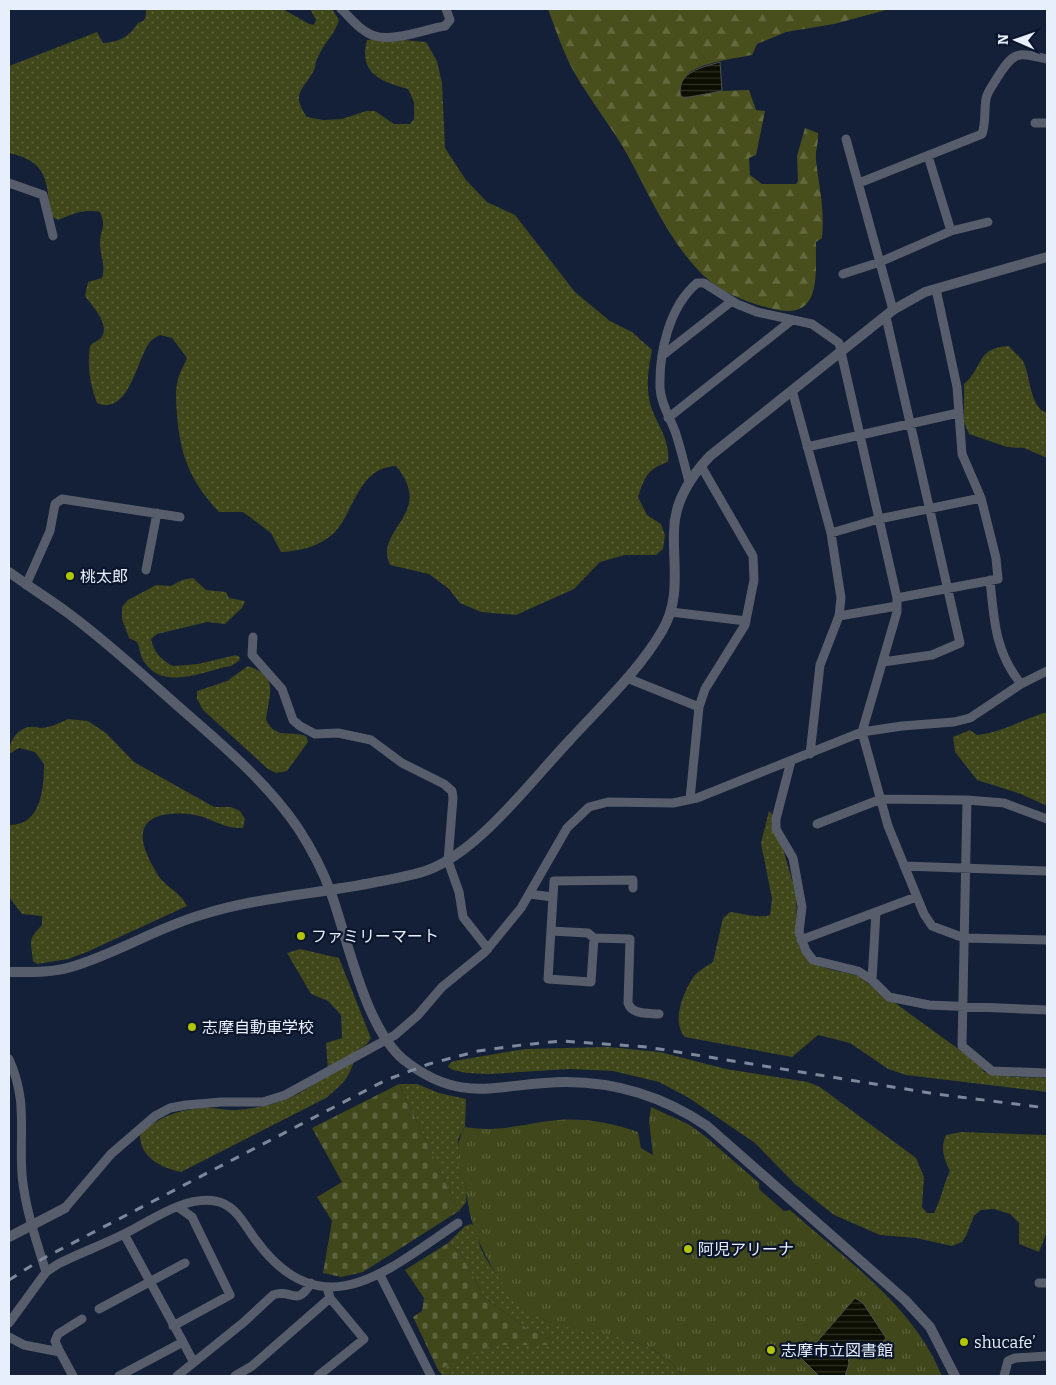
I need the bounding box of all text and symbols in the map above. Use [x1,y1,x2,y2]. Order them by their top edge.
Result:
north arrow [991,15,1041,65]
text: N [995,34,1012,45]
place label: 桃太郎 [80,567,128,586]
marker: 桃太郎 [64,570,76,582]
place label: ファミリーマート [311,927,439,946]
marker: ファミリーマート [295,930,307,942]
place label: 志摩自動車学校 [202,1018,314,1037]
marker: 志摩自動車学校 [186,1021,198,1033]
place label: 阿児アリーナ [698,1240,794,1259]
marker: 阿児アリーナ [682,1243,694,1255]
place label: shucafe’ [974,1333,1036,1352]
marker: shucafe’ [958,1336,970,1348]
place label: 志摩市立図書館 [781,1341,893,1360]
marker: 志摩市立図書館 [765,1344,777,1356]

